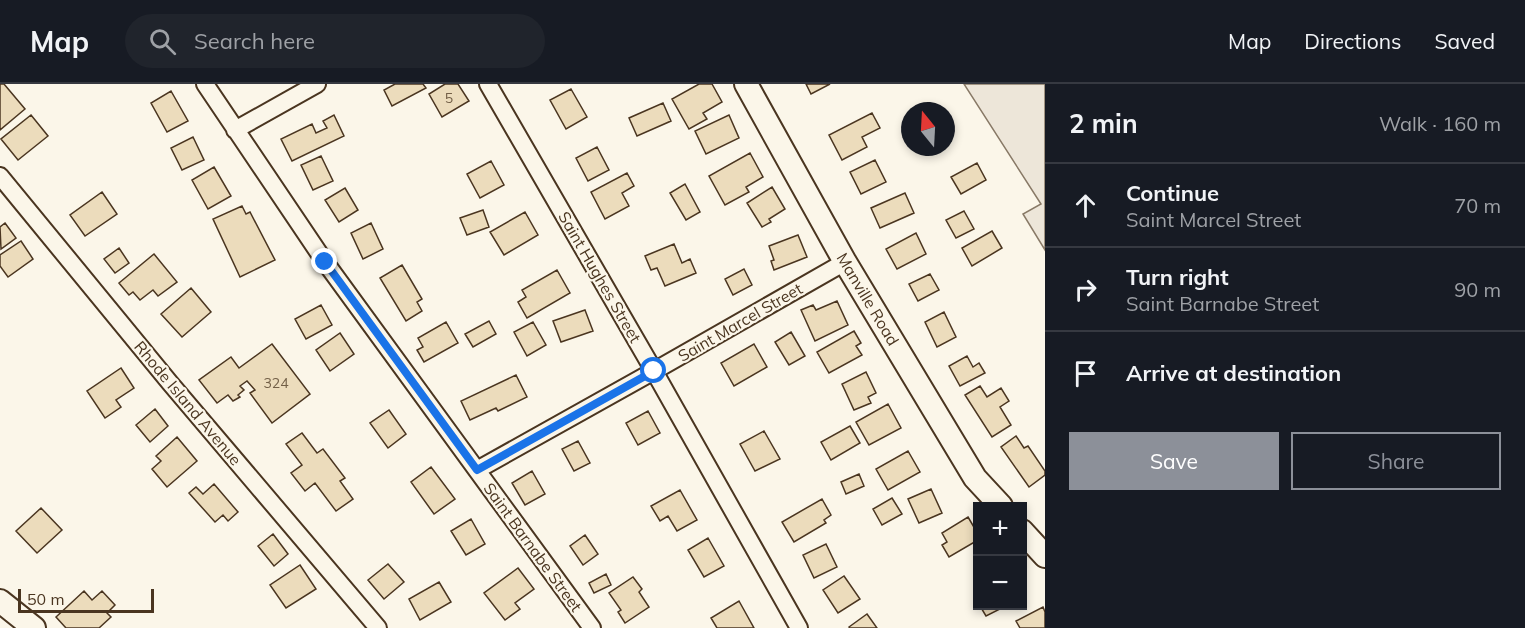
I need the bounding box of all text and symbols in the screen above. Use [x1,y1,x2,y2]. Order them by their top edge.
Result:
search box [125,14,545,68]
text: Map [30,24,89,59]
icon: search [146,25,179,58]
text: Search here [194,27,315,55]
text: Map [1228,28,1271,54]
text: Directions [1304,28,1401,54]
text: Saved [1434,28,1495,54]
house number: 5 [445,89,453,107]
north arrow [901,102,955,156]
text: 2 min [1069,107,1138,140]
text: Walk · 160 m [1379,111,1501,136]
text: Continue [1126,179,1219,207]
icon: ahead [1069,189,1102,222]
text: 70 m [1454,193,1501,218]
text: Saint Marcel Street [1126,207,1301,232]
street label: Saint Hughes Street [554,208,646,346]
route end [311,248,337,274]
street label: Manville Road [832,249,904,349]
text: Turn right [1126,263,1229,291]
icon: right [1069,273,1102,306]
text: 90 m [1454,277,1501,302]
street label: Saint Marcel Street [674,278,806,366]
text: Saint Barnabe Street [1126,291,1319,316]
street label: Rhode Island Avenue [130,337,246,469]
route start [640,357,666,383]
icon: arrive [1069,357,1102,390]
text: Arrive at destination [1126,359,1341,387]
house number: 324 [263,374,289,392]
button: Save [1069,432,1279,490]
button: Share [1291,432,1501,490]
street label: Saint Barnabe Street [479,479,587,616]
map controls [973,502,1027,610]
button: + [973,502,1027,556]
button: − [973,556,1027,610]
scale bar [18,586,154,614]
text: 50 m [27,589,64,609]

